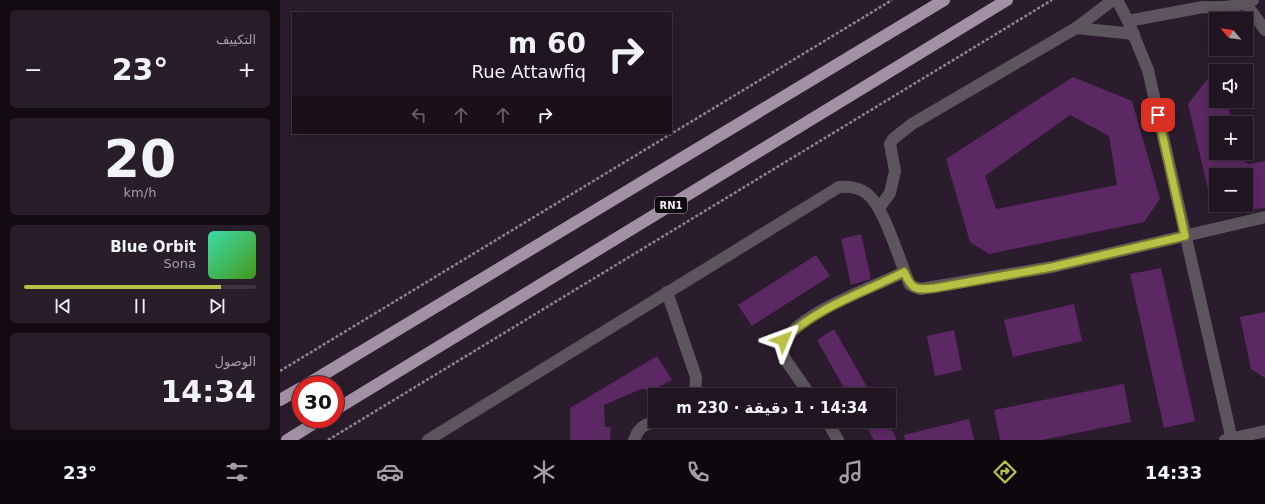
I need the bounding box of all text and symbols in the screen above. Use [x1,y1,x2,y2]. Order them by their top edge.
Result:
north arrow [1209,12,1253,56]
map controls [1209,12,1253,212]
text: 60 m [508,27,586,60]
icon: right [600,28,652,80]
text: التكييف [216,32,256,47]
text: 23° [112,52,168,87]
text: − [24,57,42,82]
text: + [238,57,256,82]
text: Rue Attawfiq [471,61,586,82]
button: sound [1209,64,1253,108]
pin [1141,98,1175,132]
icon: left [408,104,430,126]
icon: ahead [450,104,472,126]
icon: ahead [492,104,514,126]
icon: right [534,104,556,126]
icon: arrive [1147,104,1169,126]
button: + [1209,116,1253,160]
text: 20 [104,129,176,189]
button: − [1209,168,1253,212]
text: km/h [124,185,156,200]
road number: RN1 [655,197,687,213]
text: Blue Orbit [110,238,196,256]
text: Sona [164,256,196,271]
icon: previous [52,295,74,317]
icon: pause [129,295,151,317]
icon: next [206,295,228,317]
position arrow [762,319,804,361]
text: الوصول [215,354,256,369]
text: 14:34 [161,374,256,409]
speed limit sign: 30 [292,376,344,428]
text: 14:34 · 1 دقيقة · 230 m [676,399,868,417]
icon: filters [223,458,251,486]
icon: car [376,458,404,486]
icon: climate [530,458,558,486]
icon: phone [684,458,712,486]
icon: music [837,458,865,486]
icon: directions [991,458,1019,486]
text: 23° [63,462,97,483]
text: 14:33 [1145,462,1202,483]

